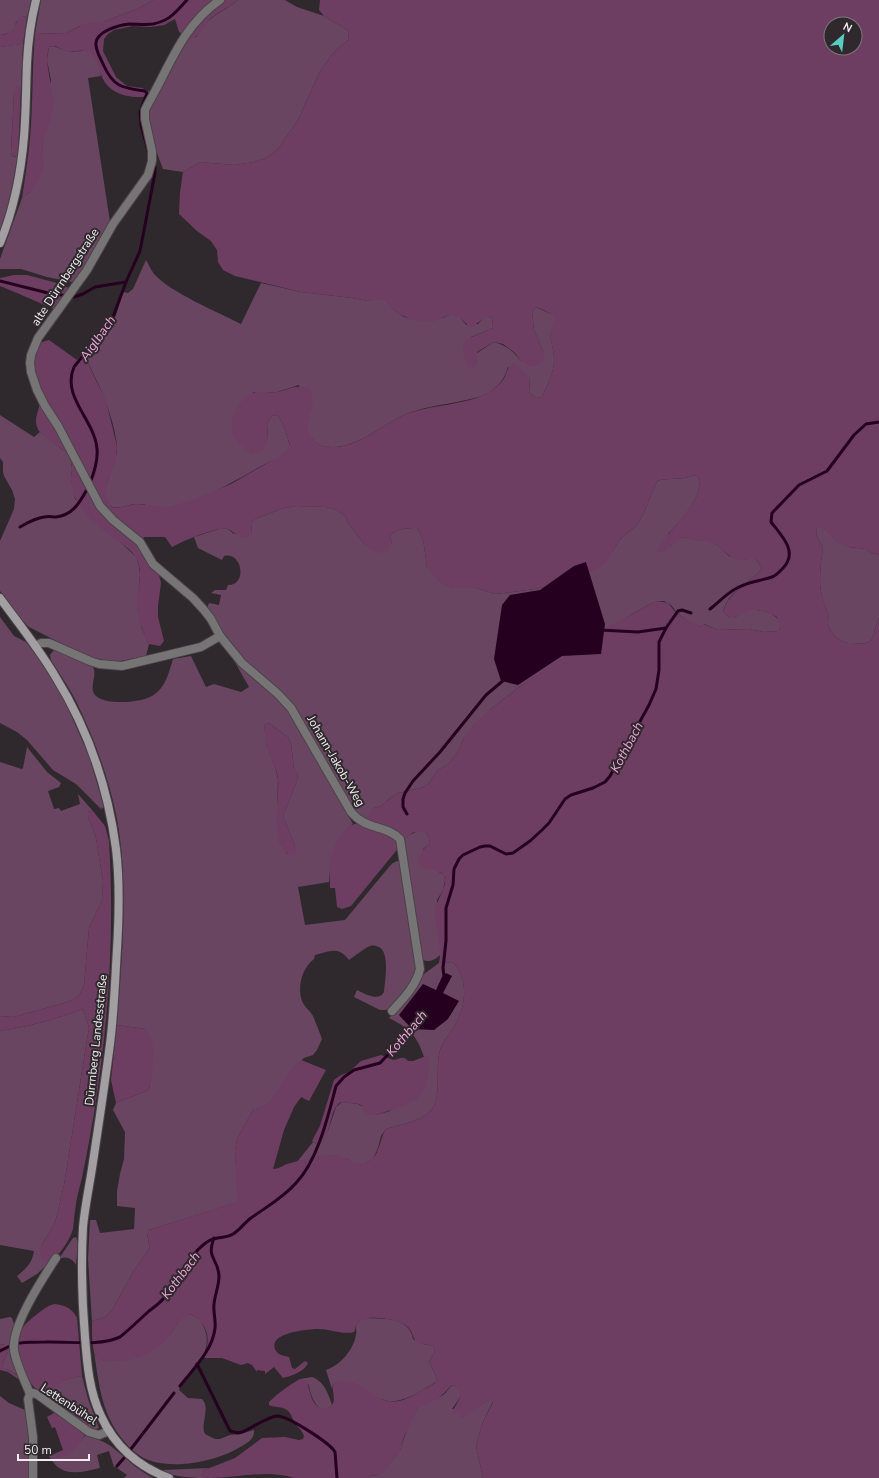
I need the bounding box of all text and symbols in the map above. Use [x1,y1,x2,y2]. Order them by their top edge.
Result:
north arrow [823,16,863,56]
text: N [840,19,855,36]
street label: alte Dürrnbergstraße [27,225,103,329]
water label: Aiglbach [75,312,120,366]
street label: Johann-Jakob-Weg [303,712,369,809]
water label: Kothbach [606,719,648,776]
street label: Dürrnberg Landesstraße [81,974,111,1106]
water label: Kothbach [382,1007,431,1060]
water label: Kothbach [157,1248,205,1303]
street label: Lettenbühel [38,1380,101,1429]
scale bar [18,1436,89,1462]
text: 50 m [24,1442,52,1458]

